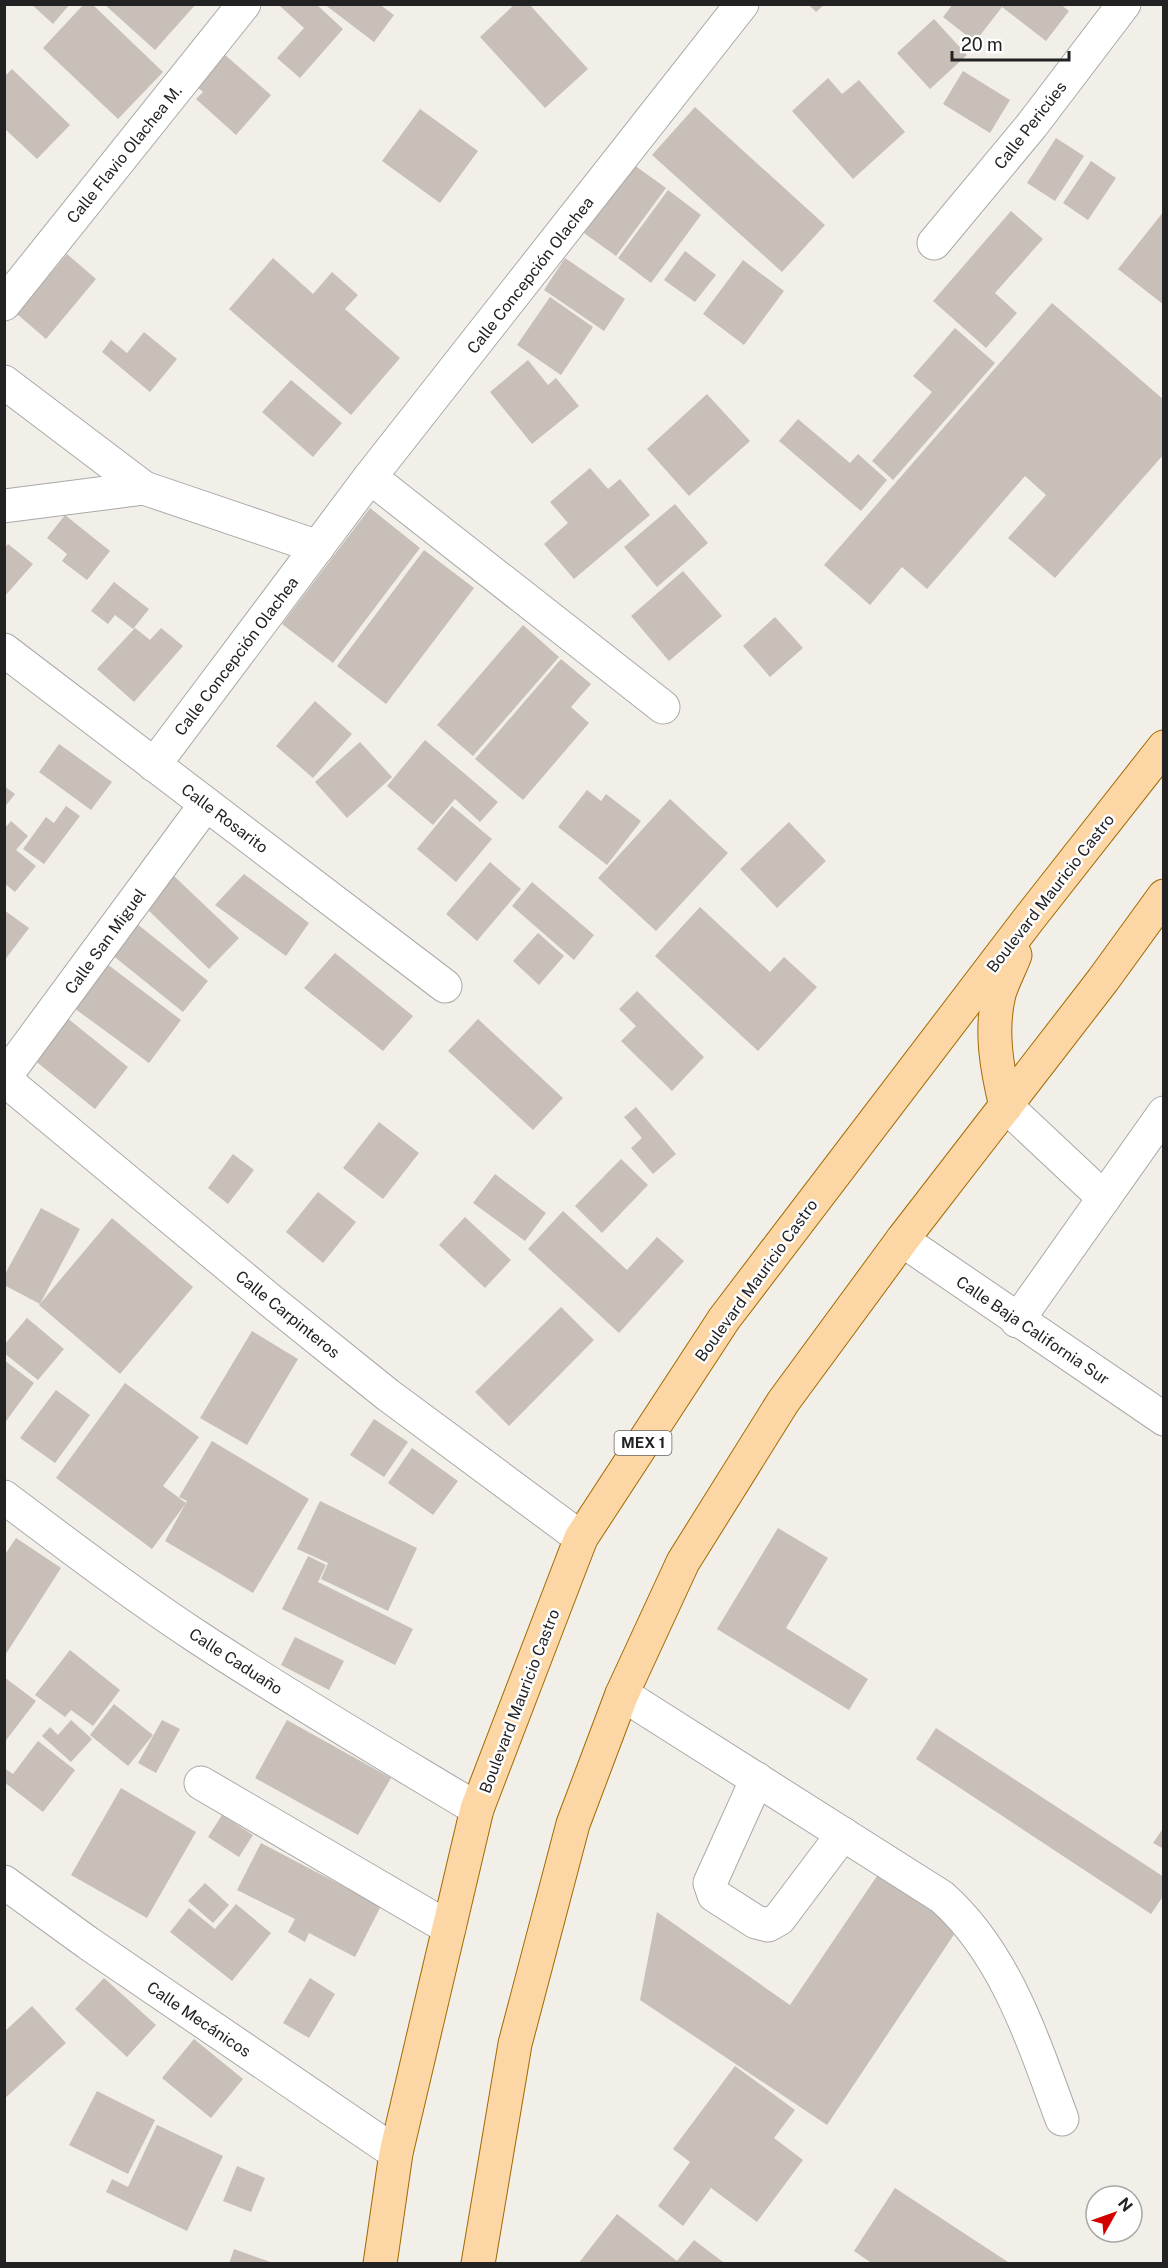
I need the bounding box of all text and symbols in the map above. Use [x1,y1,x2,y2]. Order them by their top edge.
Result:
scale bar [952,24,1069,62]
text: 20 m [961,34,1003,55]
street label: Calle Pericúes [990,78,1071,173]
street label: Calle Flavio Olachea M. [63,82,186,227]
street label: Calle Concepción Olachea [463,193,598,357]
street label: Calle Concepción Olachea [171,573,302,739]
street label: Calle Rosarito [178,780,272,857]
street label: Boulevard Mauricio Castro [983,810,1118,976]
street label: Calle San Miguel [61,885,150,998]
street label: Boulevard Mauricio Castro [691,1196,822,1365]
street label: Calle Carpinteros [232,1267,344,1362]
street label: Calle Baja California Sur [953,1272,1113,1389]
road number: MEX 1 [614,1431,672,1455]
street label: Boulevard Mauricio Castro [476,1606,563,1796]
street label: Calle Caduaño [186,1624,286,1699]
street label: Calle Mecánicos [143,1978,254,2061]
north arrow [1084,2184,1144,2244]
text: N [1114,2194,1136,2216]

